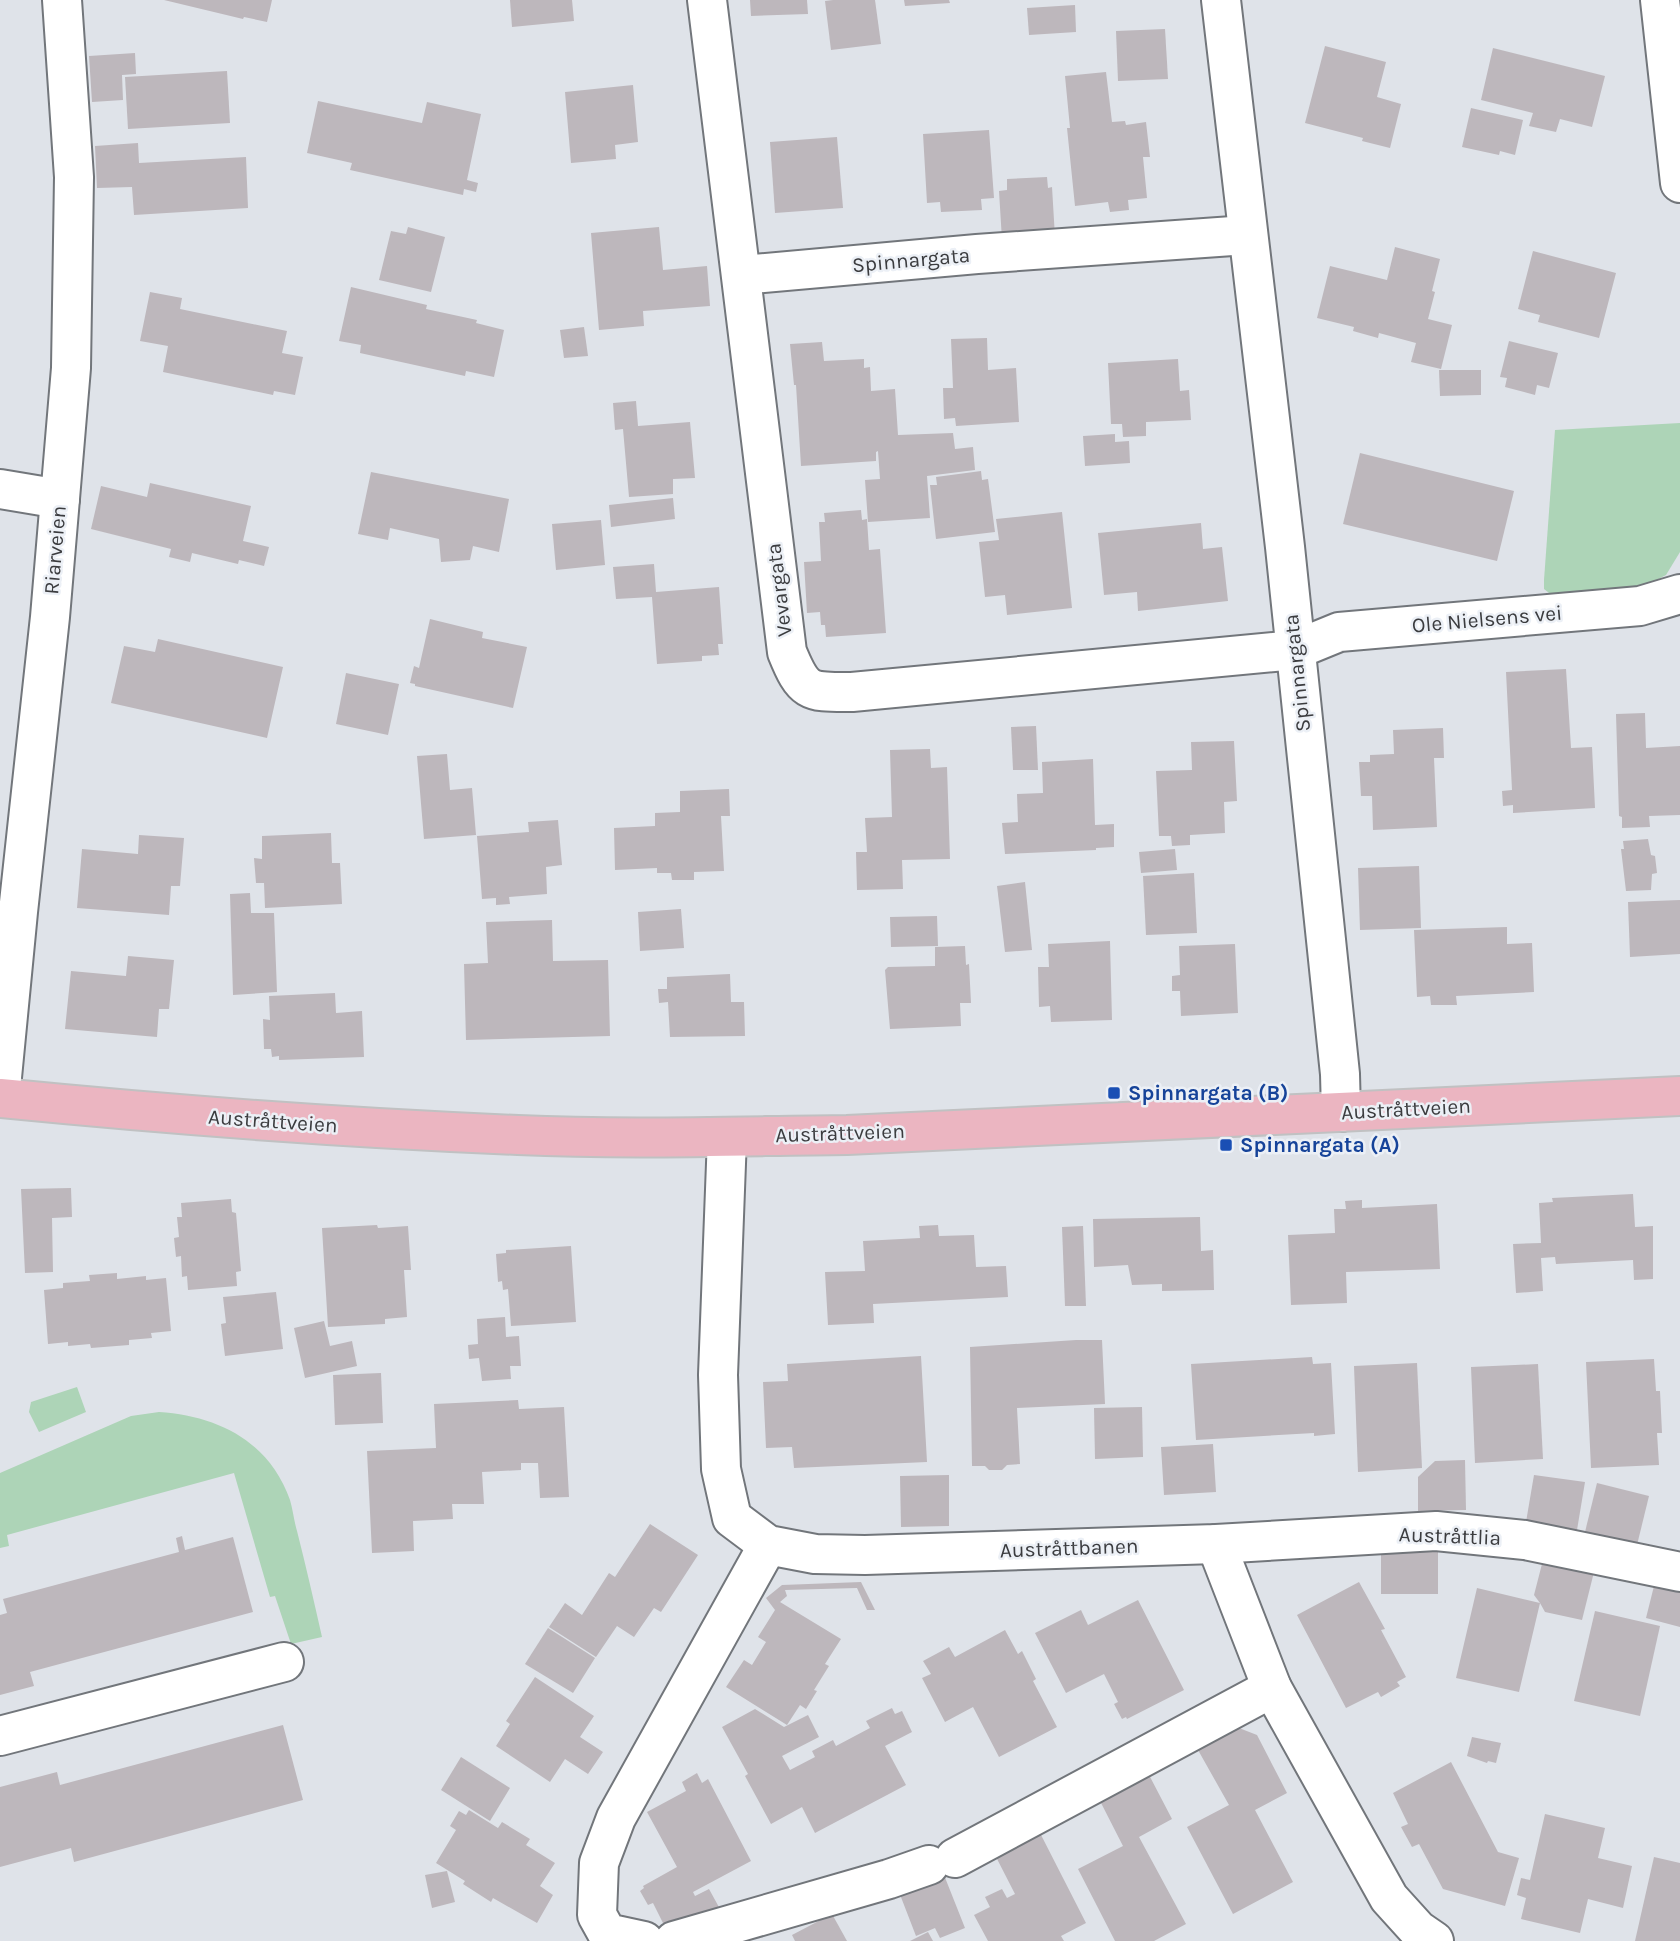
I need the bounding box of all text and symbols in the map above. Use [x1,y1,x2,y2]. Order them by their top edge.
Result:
street label: Spinnargata [851,243,971,277]
street label: Riarveien [39,504,71,596]
street label: Vevargata [761,542,797,638]
street label: Ole Nielsens vei [1411,600,1563,638]
street label: Spinnargata [1279,613,1315,733]
place label: Spinnargata (B) [1128,1081,1288,1105]
marker: Spinnargata (B) [1106,1085,1122,1101]
street label: Austråttveien [1341,1094,1471,1124]
street label: Austråttveien [207,1105,339,1137]
street label: Austråttveien [775,1119,905,1147]
place label: Spinnargata (A) [1240,1133,1400,1157]
marker: Spinnargata (A) [1218,1137,1234,1153]
street label: Austråttlia [1398,1522,1502,1550]
street label: Austråttbanen [999,1534,1139,1562]

